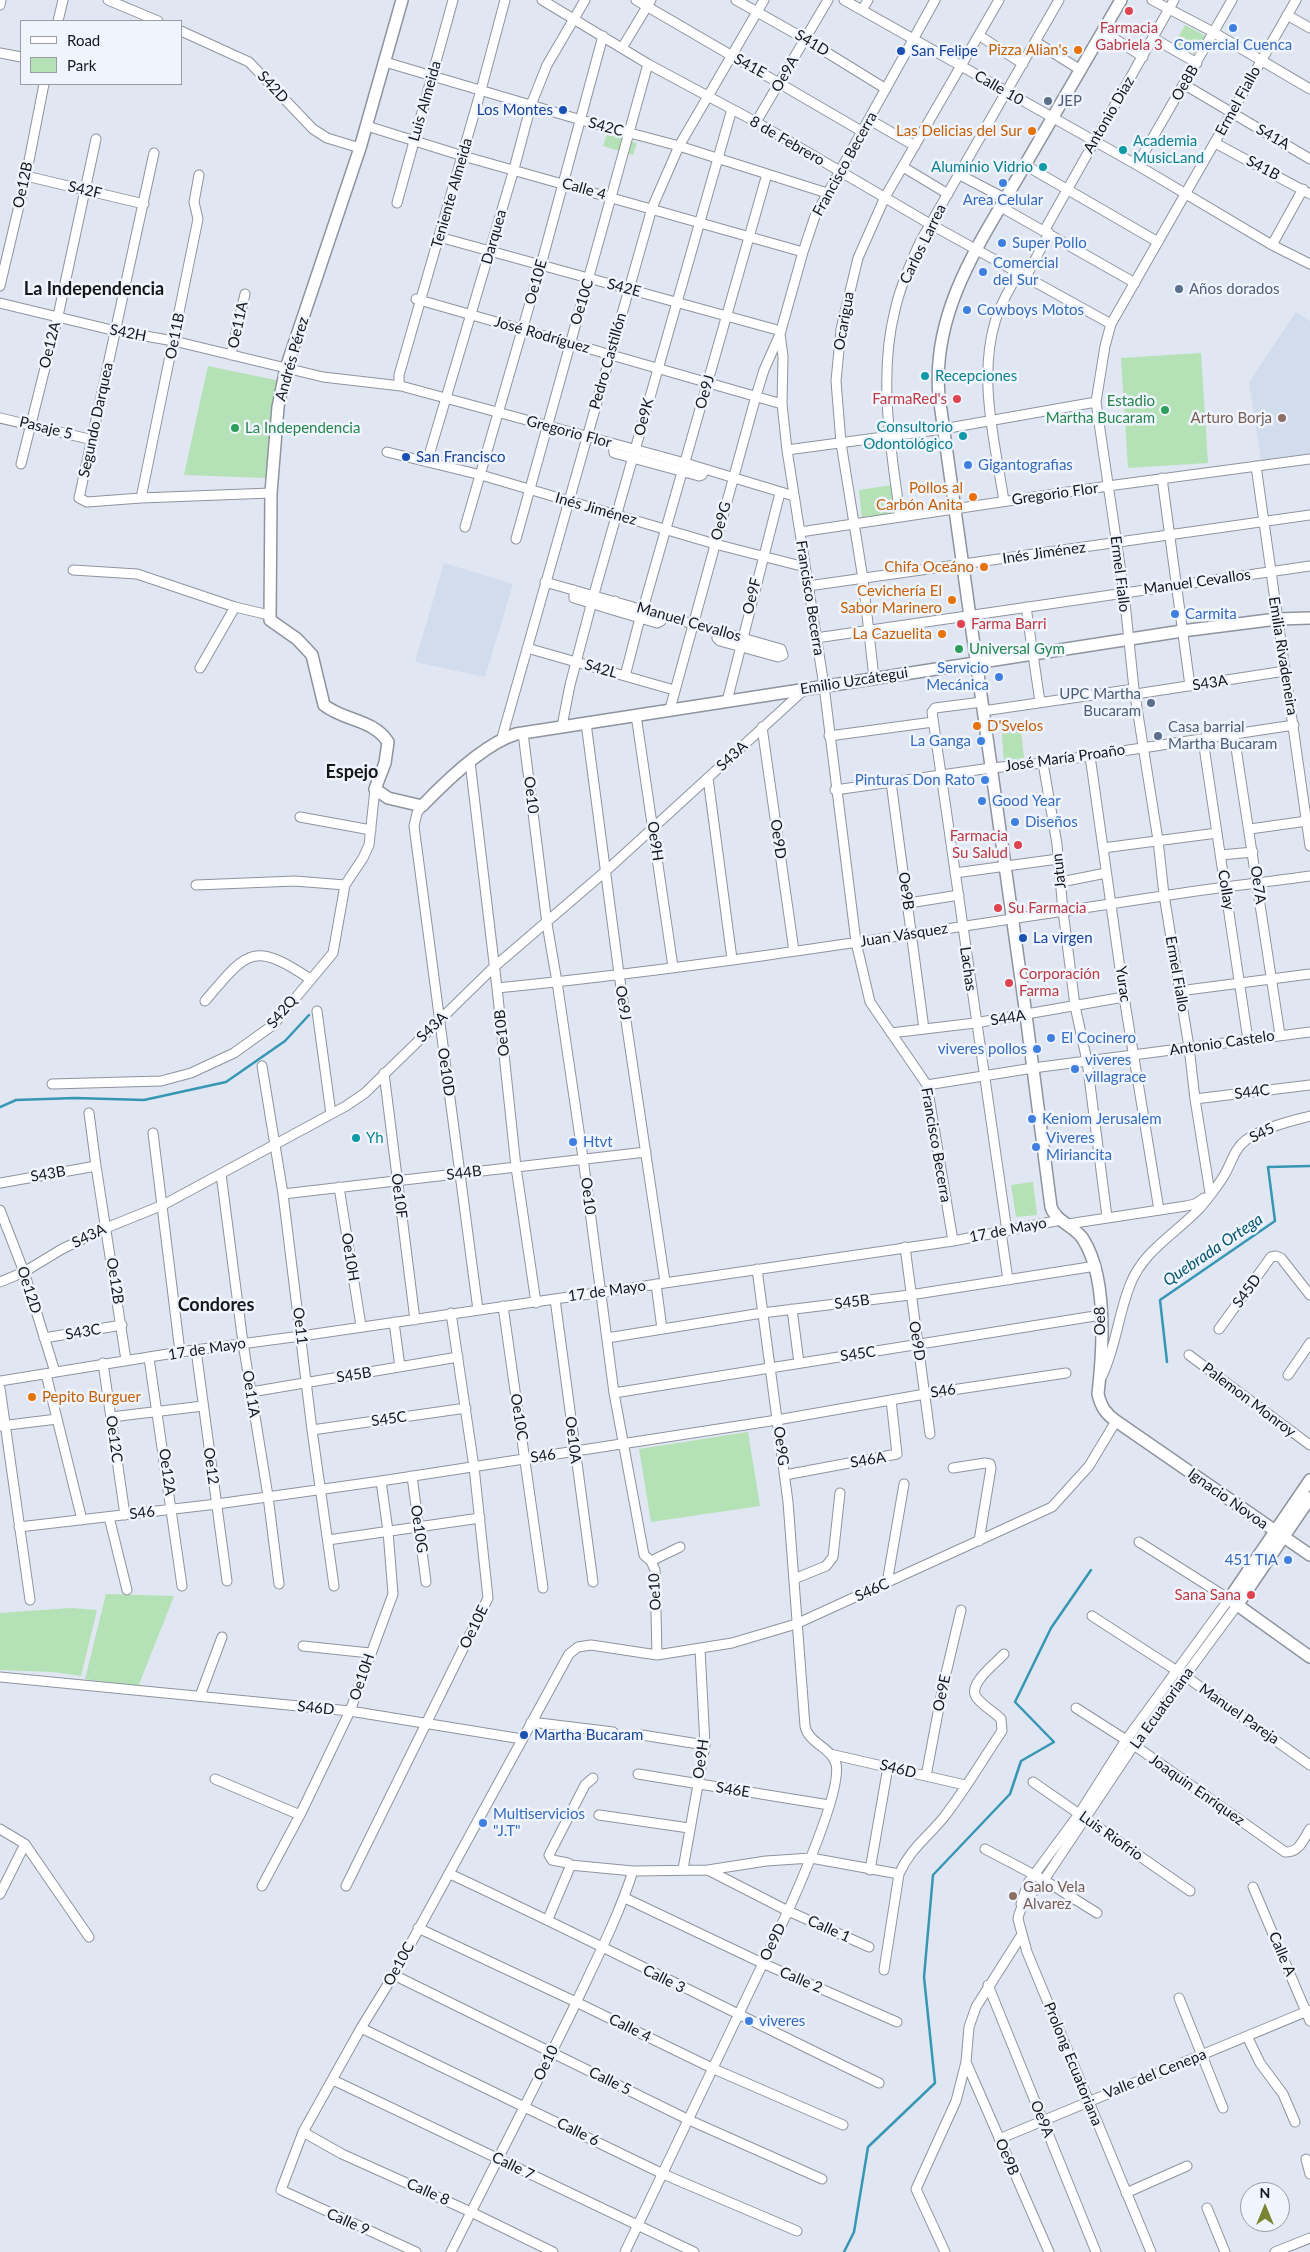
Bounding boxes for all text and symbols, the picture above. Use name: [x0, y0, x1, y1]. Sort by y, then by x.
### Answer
marker: Farmacia Gabriela 3: [1123, 5, 1135, 17]
place label: Farmacia Gabriela 3: [1095, 19, 1163, 54]
legend: [20, 20, 182, 85]
marker: Comercial Cuenca: [1227, 22, 1239, 34]
street label: S41D: [792, 26, 832, 60]
text: Road: [67, 31, 100, 49]
place label: Comercial Cuenca: [1174, 36, 1292, 54]
place label: Pizza Alian's: [988, 41, 1068, 59]
place label: San Felipe: [911, 42, 978, 60]
marker: Pizza Alian's: [1072, 44, 1084, 56]
marker: San Felipe: [895, 45, 907, 57]
street label: S41E: [731, 50, 769, 82]
street label: Oe9A: [768, 53, 802, 95]
text: Park: [67, 56, 96, 74]
street label: Luis Almeida: [405, 59, 445, 143]
street label: Oe8B: [1168, 62, 1202, 104]
street label: Ermel Fiallo: [1212, 63, 1264, 139]
street label: S42D: [254, 67, 292, 107]
street label: Calle 10: [971, 67, 1027, 109]
street label: Antonio Diaz: [1080, 73, 1138, 157]
place label: JEP: [1058, 92, 1082, 110]
marker: JEP: [1042, 95, 1054, 107]
place label: Los Montes: [477, 101, 553, 119]
marker: Los Montes: [557, 104, 569, 116]
street label: Francisco Becerra: [809, 109, 881, 219]
street label: 8 de Febrero: [746, 112, 828, 170]
street label: S42C: [586, 114, 626, 140]
street label: S41A: [1253, 120, 1293, 154]
place label: Las Delicias del Sur: [896, 122, 1022, 140]
marker: Las Delicias del Sur: [1026, 125, 1038, 137]
place label: Academia MusicLand: [1133, 132, 1204, 167]
street label: Teniente Almeida: [428, 136, 476, 250]
marker: Academia MusicLand: [1117, 144, 1129, 156]
street label: S41B: [1243, 152, 1283, 184]
place label: Aluminio Vidrio: [931, 158, 1033, 176]
street label: Oe12B: [9, 160, 37, 210]
marker: Aluminio Vidrio: [1037, 161, 1049, 173]
street label: Calle 4: [560, 174, 608, 204]
street label: S42F: [66, 177, 104, 203]
marker: Area Celular: [997, 177, 1009, 189]
place label: Area Celular: [963, 191, 1043, 209]
street label: Carlos Larrea: [896, 201, 950, 287]
street label: Darquea: [478, 208, 510, 266]
place label: Super Pollo: [1012, 234, 1087, 252]
marker: Super Pollo: [996, 237, 1008, 249]
place label: Comercial del Sur: [993, 254, 1059, 289]
street label: Oe10E: [521, 257, 551, 307]
marker: Comercial del Sur: [977, 266, 989, 278]
street label: S42E: [605, 275, 643, 301]
street label: Oe10C: [566, 277, 598, 327]
district label: La Independencia: [24, 278, 164, 300]
place label: Años dorados: [1189, 280, 1279, 298]
marker: Años dorados: [1173, 283, 1185, 295]
street label: Ocarigua: [830, 290, 858, 352]
street label: Oe11A: [224, 300, 252, 350]
place label: Cowboys Motos: [977, 301, 1084, 319]
marker: Cowboys Motos: [961, 304, 973, 316]
street label: Oe11B: [162, 311, 188, 361]
street label: Pedro Castillón: [586, 311, 630, 411]
street label: José Rodríguez: [492, 313, 592, 357]
street label: Andrés Pérez: [271, 315, 313, 403]
street label: Oe12A: [36, 320, 64, 370]
street label: S42H: [108, 321, 148, 345]
street label: Segundo Darquea: [75, 361, 117, 479]
place label: Recepciones: [935, 367, 1017, 385]
marker: Recepciones: [919, 370, 931, 382]
street label: Oe9J: [692, 373, 718, 411]
place label: FarmaRed's: [872, 390, 947, 408]
place label: Estadio Martha Bucaram: [1046, 392, 1155, 427]
marker: FarmaRed's: [951, 393, 963, 405]
street label: Oe9K: [630, 396, 658, 438]
marker: Estadio Martha Bucaram: [1159, 404, 1171, 416]
place label: Arturo Borja: [1191, 409, 1272, 427]
street label: Gregorio Flor: [524, 412, 614, 452]
marker: Arturo Borja: [1276, 412, 1288, 424]
street label: Pasaje 5: [18, 413, 74, 443]
place label: Consultorio Odontológico: [863, 418, 953, 453]
place label: La Independencia: [245, 419, 360, 437]
marker: La Independencia: [229, 422, 241, 434]
marker: Consultorio Odontológico: [957, 430, 969, 442]
place label: San Francisco: [416, 448, 505, 466]
marker: San Francisco: [400, 451, 412, 463]
place label: Gigantografias: [978, 456, 1073, 474]
marker: Gigantografias: [962, 459, 974, 471]
place label: Pollos al Carbón Anita: [876, 479, 963, 514]
street label: Gregorio Flor: [1010, 479, 1100, 509]
street label: Inés Jiménez: [553, 489, 639, 529]
marker: Pollos al Carbón Anita: [967, 491, 979, 503]
street label: Oe9G: [707, 500, 735, 542]
street label: Ermel Fiallo: [1106, 535, 1134, 613]
street label: Inés Jiménez: [1001, 538, 1087, 568]
street label: Francisco Becerra: [792, 539, 828, 657]
place label: Chifa Oceáno: [884, 558, 974, 576]
marker: Chifa Oceáno: [978, 561, 990, 573]
street label: Manuel Cevallos: [1142, 566, 1252, 598]
street label: Oe9F: [739, 576, 765, 616]
place label: Cevichería El Sabor Marinero: [840, 582, 942, 617]
marker: Cevichería El Sabor Marinero: [946, 594, 958, 606]
street label: Emilia Rivadeneira: [1265, 595, 1301, 717]
street label: Manuel Cevallos: [635, 598, 743, 646]
place label: Carmita: [1185, 605, 1237, 623]
marker: Carmita: [1169, 608, 1181, 620]
place label: Farma Barri: [971, 615, 1047, 633]
marker: Farma Barri: [955, 618, 967, 630]
place label: La Cazuelita: [852, 625, 932, 643]
marker: La Cazuelita: [936, 628, 948, 640]
place label: Universal Gym: [969, 640, 1065, 658]
marker: Universal Gym: [953, 643, 965, 655]
street label: S42L: [583, 656, 619, 682]
place label: Servicio Mecánica: [926, 659, 989, 694]
street label: Emilio Uzcátegui: [799, 664, 909, 698]
marker: Servicio Mecánica: [993, 671, 1005, 683]
street label: S43A: [1191, 671, 1229, 695]
place label: UPC Martha Bucaram: [1059, 685, 1141, 720]
marker: UPC Martha Bucaram: [1145, 697, 1157, 709]
place label: D'Svelos: [987, 717, 1043, 735]
place label: Casa barrial Martha Bucaram: [1168, 718, 1277, 753]
marker: D'Svelos: [971, 720, 983, 732]
marker: Casa barrial Martha Bucaram: [1152, 730, 1164, 742]
place label: La Ganga: [910, 732, 971, 750]
marker: La Ganga: [975, 735, 987, 747]
street label: S43A: [713, 737, 751, 775]
street label: José María Proaño: [1004, 741, 1126, 775]
district label: Espejo: [326, 761, 378, 783]
place label: Pinturas Don Rato: [855, 771, 975, 789]
marker: Pinturas Don Rato: [979, 774, 991, 786]
street label: Oe10: [520, 775, 542, 815]
place label: Good Year: [992, 792, 1061, 810]
marker: Good Year: [976, 795, 988, 807]
place label: Diseños: [1025, 813, 1078, 831]
marker: Diseños: [1009, 816, 1021, 828]
street label: Oe9D: [766, 818, 790, 860]
street label: Oe9H: [643, 820, 667, 862]
place label: Farmacia Su Salud: [950, 827, 1008, 862]
marker: Farmacia Su Salud: [1012, 839, 1024, 851]
street label: Jatun: [1048, 852, 1070, 890]
street label: Oe7A: [1246, 865, 1270, 905]
street label: Collay: [1214, 869, 1238, 911]
street label: Oe9B: [894, 871, 918, 911]
place label: Su Farmacia: [1008, 899, 1087, 917]
marker: Su Farmacia: [992, 902, 1004, 914]
street label: Juan Vásquez: [859, 919, 949, 951]
place label: La virgen: [1033, 929, 1093, 947]
marker: La virgen: [1017, 932, 1029, 944]
street label: Ermel Fiallo: [1161, 935, 1193, 1013]
street label: Lachas: [956, 946, 980, 992]
place label: Corporación Farma: [1019, 965, 1100, 1000]
street label: Yurac: [1112, 965, 1134, 1003]
marker: Corporación Farma: [1003, 977, 1015, 989]
street label: Oe9J: [611, 984, 635, 1022]
street label: S42Q: [263, 992, 301, 1032]
street label: S44A: [989, 1006, 1027, 1030]
street label: S43A: [413, 1008, 451, 1046]
street label: Oe10B: [491, 1009, 513, 1057]
street label: Antonio Castelo: [1168, 1027, 1276, 1059]
place label: El Cocinero: [1061, 1029, 1136, 1047]
marker: El Cocinero: [1045, 1032, 1057, 1044]
place label: viveres pollos: [938, 1040, 1027, 1058]
marker: viveres pollos: [1031, 1043, 1043, 1055]
street label: Oe10D: [434, 1047, 458, 1097]
place label: viveres villagrace: [1085, 1051, 1146, 1086]
marker: viveres villagrace: [1069, 1063, 1081, 1075]
street label: S44C: [1233, 1081, 1271, 1103]
street label: Francisco Becerra: [917, 1086, 955, 1204]
place label: Keniom Jerusalem: [1042, 1110, 1161, 1128]
marker: Keniom Jerusalem: [1026, 1113, 1038, 1125]
street label: S45: [1247, 1119, 1277, 1147]
place label: Yh: [366, 1129, 384, 1147]
place label: Viveres Miriancita: [1046, 1129, 1112, 1164]
marker: Yh: [350, 1132, 362, 1144]
place label: Htvt: [583, 1133, 613, 1151]
marker: Htvt: [567, 1136, 579, 1148]
marker: Viveres Miriancita: [1030, 1141, 1042, 1153]
street label: S43B: [29, 1162, 67, 1186]
street label: S44B: [445, 1162, 483, 1184]
street label: Oe10F: [387, 1172, 411, 1220]
street label: Oe10: [577, 1176, 599, 1216]
water label: Quebrada Ortega: [1159, 1210, 1267, 1290]
street label: 17 de Mayo: [968, 1214, 1048, 1246]
street label: S43A: [69, 1220, 109, 1252]
street label: Oe10H: [337, 1232, 363, 1282]
street label: Oe12B: [102, 1256, 128, 1306]
street label: Oe12D: [13, 1264, 45, 1316]
street label: S45D: [1229, 1271, 1265, 1311]
street label: 17 de Mayo: [567, 1277, 647, 1305]
street label: S45B: [833, 1291, 871, 1313]
district label: Condores: [178, 1294, 254, 1316]
street label: Oe11: [289, 1306, 311, 1346]
street label: Oe8: [1091, 1307, 1109, 1335]
street label: S43C: [64, 1320, 102, 1344]
street label: Oe9D: [905, 1320, 929, 1362]
street label: 17 de Mayo: [167, 1334, 247, 1364]
street label: S45C: [839, 1343, 877, 1365]
street label: Palemon Monroy: [1199, 1359, 1299, 1441]
street label: S45B: [335, 1363, 373, 1387]
street label: Oe11A: [238, 1369, 264, 1419]
street label: S46: [929, 1380, 957, 1402]
place label: Pepito Burguer: [42, 1388, 141, 1406]
marker: Pepito Burguer: [26, 1391, 38, 1403]
street label: Oe10C: [506, 1392, 532, 1442]
street label: S45C: [370, 1408, 408, 1430]
street label: Oe12C: [102, 1414, 126, 1464]
street label: Oe10A: [561, 1415, 585, 1465]
street label: Oe9G: [770, 1425, 792, 1467]
street label: S46: [529, 1445, 557, 1467]
street label: Oe12: [199, 1446, 223, 1486]
street label: Oe12A: [155, 1447, 179, 1497]
street label: S46A: [849, 1448, 887, 1472]
street label: Ignacio Novoa: [1184, 1465, 1272, 1533]
street label: S46: [128, 1503, 156, 1523]
street label: Oe10G: [407, 1504, 431, 1554]
place label: 451 TIA: [1225, 1551, 1278, 1569]
marker: 451 TIA: [1282, 1554, 1294, 1566]
street label: Oe10: [645, 1573, 665, 1611]
street label: S46C: [852, 1575, 892, 1605]
place label: Sana Sana: [1175, 1586, 1241, 1604]
marker: Sana Sana: [1245, 1589, 1257, 1601]
street label: Oe10E: [456, 1602, 492, 1652]
street label: Oe10H: [346, 1651, 378, 1703]
street label: La Ecuatoriana: [1126, 1664, 1198, 1752]
street label: Oe9E: [929, 1673, 955, 1713]
street label: Manuel Pareja: [1196, 1680, 1282, 1748]
street label: S46D: [297, 1697, 335, 1719]
place label: Martha Bucaram: [534, 1726, 643, 1744]
marker: Martha Bucaram: [518, 1729, 530, 1741]
street label: Oe9H: [689, 1738, 713, 1780]
street label: Joaquin Enriquez: [1146, 1751, 1248, 1829]
street label: S46D: [878, 1756, 918, 1782]
street label: S46E: [715, 1778, 751, 1802]
place label: Multiservicios "J.T": [493, 1805, 585, 1840]
street label: Luis Riofrio: [1076, 1808, 1146, 1864]
marker: Multiservicios "J.T": [477, 1817, 489, 1829]
place label: Galo Vela Alvarez: [1023, 1878, 1085, 1913]
marker: Galo Vela Alvarez: [1007, 1890, 1019, 1902]
street label: Calle 1: [805, 1912, 853, 1946]
street label: Oe9D: [756, 1920, 790, 1964]
street label: Calle A: [1265, 1929, 1299, 1979]
street label: Oe10C: [380, 1939, 418, 1989]
street label: Calle 3: [640, 1961, 688, 1997]
street label: Calle 2: [777, 1963, 825, 1997]
street label: Prolong Ecuatoriana: [1040, 1999, 1106, 2129]
street label: Calle 4: [606, 2010, 654, 2046]
place label: viveres: [759, 2012, 805, 2030]
marker: viveres: [743, 2015, 755, 2027]
street label: Oe10: [530, 2042, 562, 2084]
street label: Valle del Cenepa: [1101, 2045, 1209, 2103]
street label: Calle 5: [586, 2063, 634, 2099]
street label: Oe9A: [1026, 2098, 1058, 2140]
street label: Calle 6: [554, 2114, 602, 2150]
street label: Oe9B: [991, 2136, 1023, 2178]
street label: Calle 7: [489, 2148, 537, 2184]
street label: Calle 8: [404, 2175, 452, 2209]
north arrow: [1240, 2182, 1290, 2232]
text: N: [1260, 2184, 1270, 2201]
street label: Calle 9: [324, 2205, 372, 2239]

